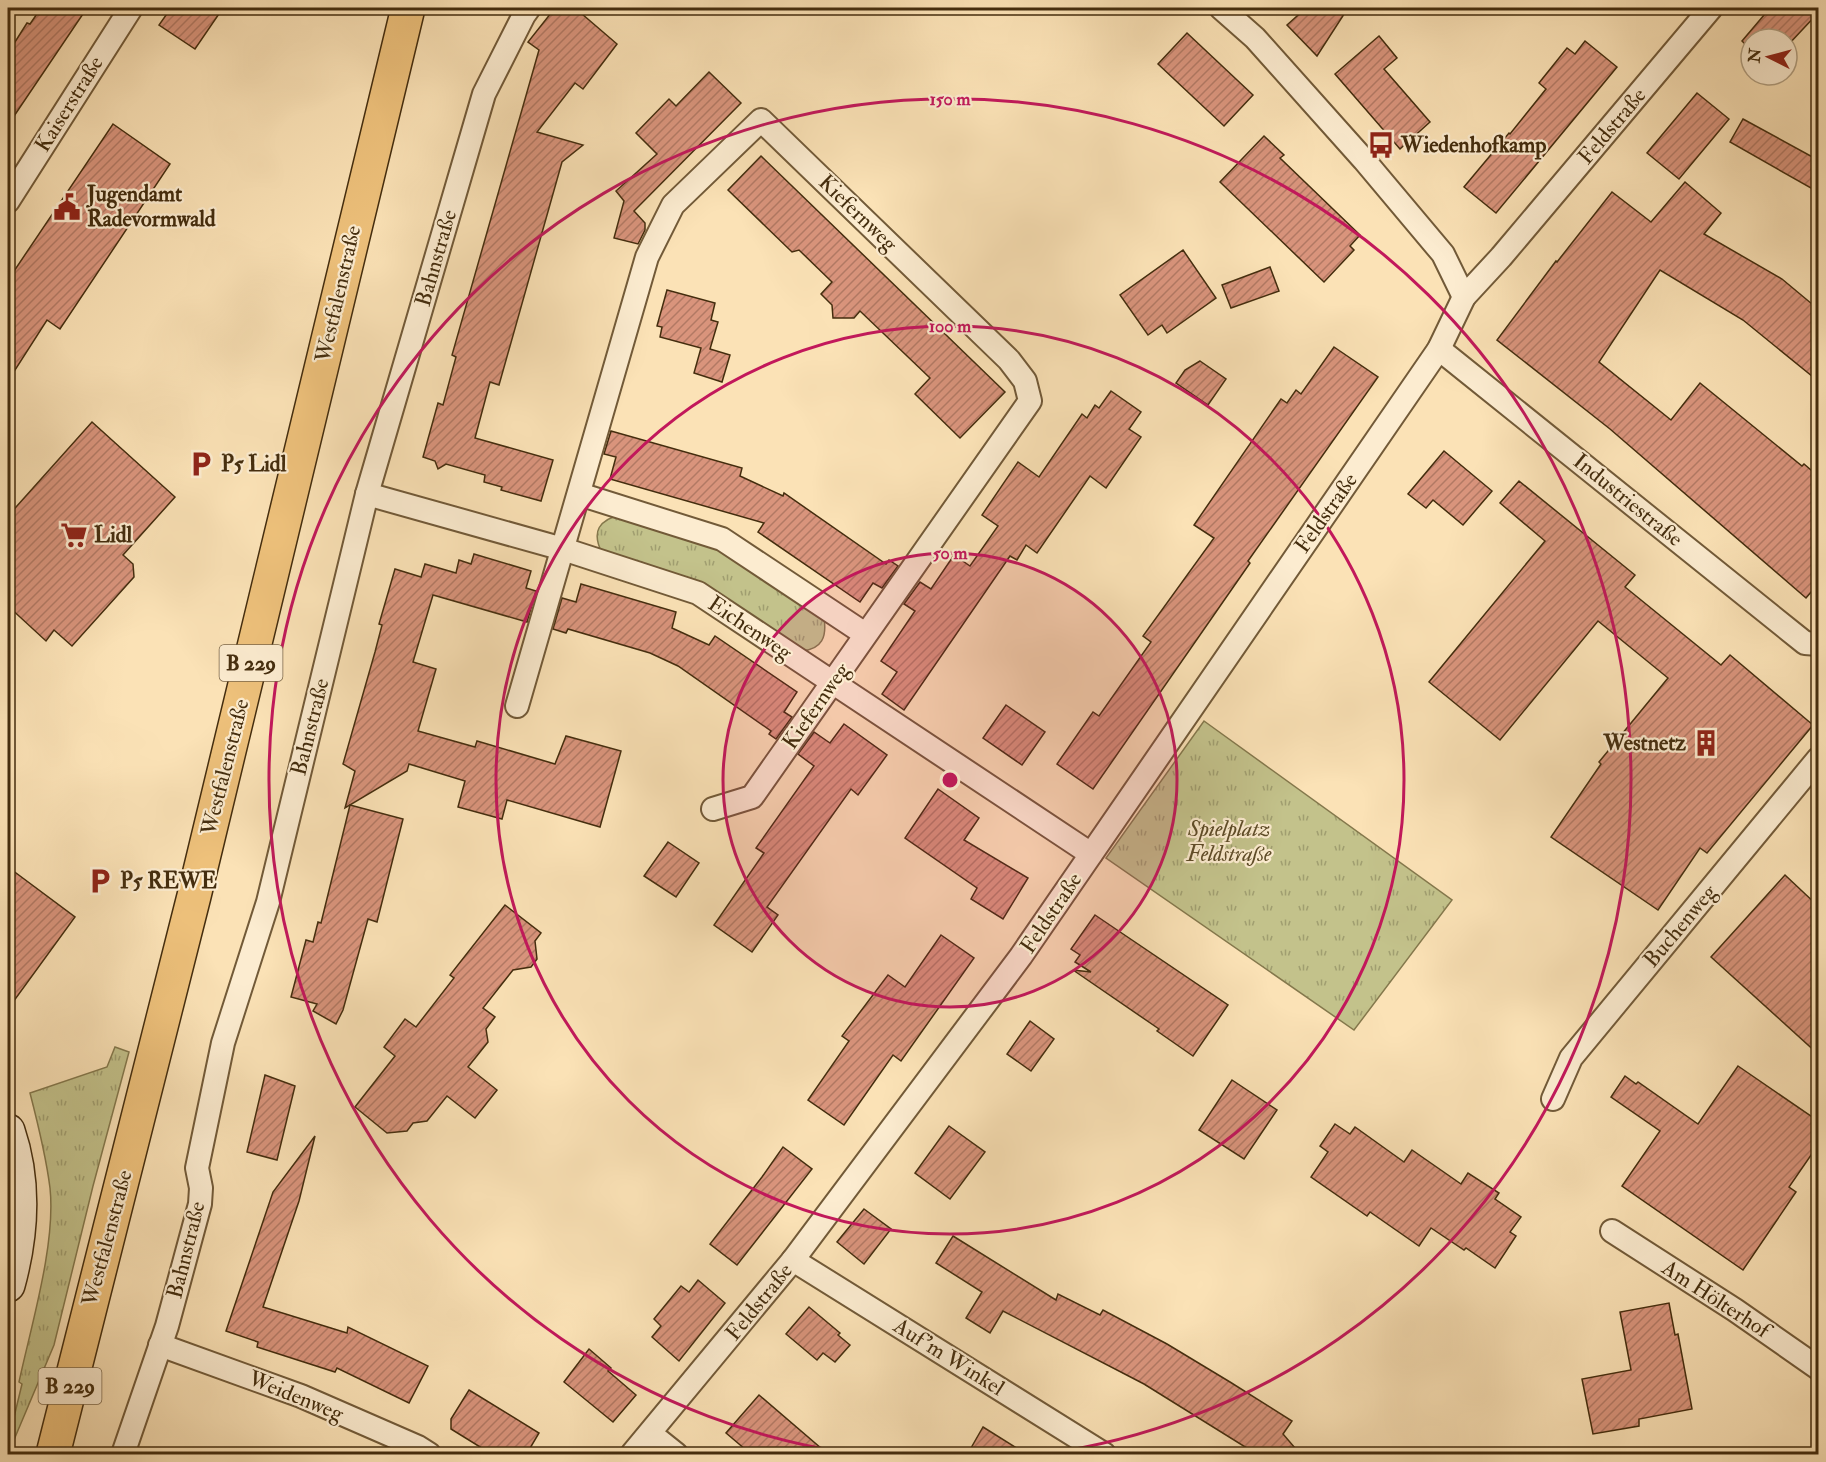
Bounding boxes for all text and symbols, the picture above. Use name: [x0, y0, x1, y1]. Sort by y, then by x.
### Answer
north arrow: [1739, 27, 1799, 87]
text: N: [1744, 47, 1766, 65]
street label: Kaiserstraße: [28, 51, 110, 157]
street label: Feldstraße: [1572, 82, 1652, 170]
text: 150 m: [929, 88, 972, 111]
bus stop icon: Wiedenhofkamp: [1366, 130, 1396, 160]
place label: Wiedenhofkamp: [1400, 131, 1546, 160]
street label: Kiefernweg: [813, 168, 904, 258]
place label: Jugendamt Radevormwald: [86, 180, 216, 233]
public building icon: Jugendamt Radevormwald: [52, 192, 82, 222]
street label: Bahnstraße: [409, 206, 463, 310]
street label: Westfalenstraße: [308, 223, 367, 366]
text: 100 m: [929, 315, 972, 338]
street label: Industriestraße: [1567, 447, 1689, 553]
parking icon: P5 Lidl: [186, 449, 216, 479]
place label: P5 Lidl: [221, 450, 287, 478]
street label: Feldstraße: [1288, 467, 1364, 559]
supermarket icon: Lidl: [59, 520, 89, 550]
place label: Lidl: [94, 521, 133, 549]
text: 50 m: [933, 542, 968, 565]
street label: Eichenweg: [702, 590, 798, 667]
road number: B 229: [220, 645, 282, 681]
street label: Kiefernweg: [776, 656, 857, 755]
street label: Bahnstraße: [284, 675, 336, 779]
street label: Westfalenstraße: [194, 696, 255, 839]
building icon: Westnetz: [1691, 728, 1721, 758]
place label: Westnetz: [1602, 729, 1686, 757]
centre of rings: [940, 770, 960, 790]
park label: Spielplatz Feldstraße: [1186, 815, 1272, 868]
parking icon: P5 REWE: [85, 866, 115, 896]
place label: P5 REWE: [120, 867, 217, 895]
street label: Feldstraße: [1014, 867, 1088, 959]
street label: Buchenweg: [1637, 878, 1724, 973]
street label: Westfalenstraße: [75, 1167, 139, 1310]
street label: Bahnstraße: [160, 1198, 212, 1302]
street label: Am Hölterhof: [1656, 1253, 1778, 1346]
street label: Feldstraße: [719, 1258, 799, 1346]
street label: Auf'm Winkel: [887, 1311, 1010, 1402]
street label: Weidenweg: [244, 1364, 349, 1428]
road number: B 229: [38, 1368, 101, 1404]

